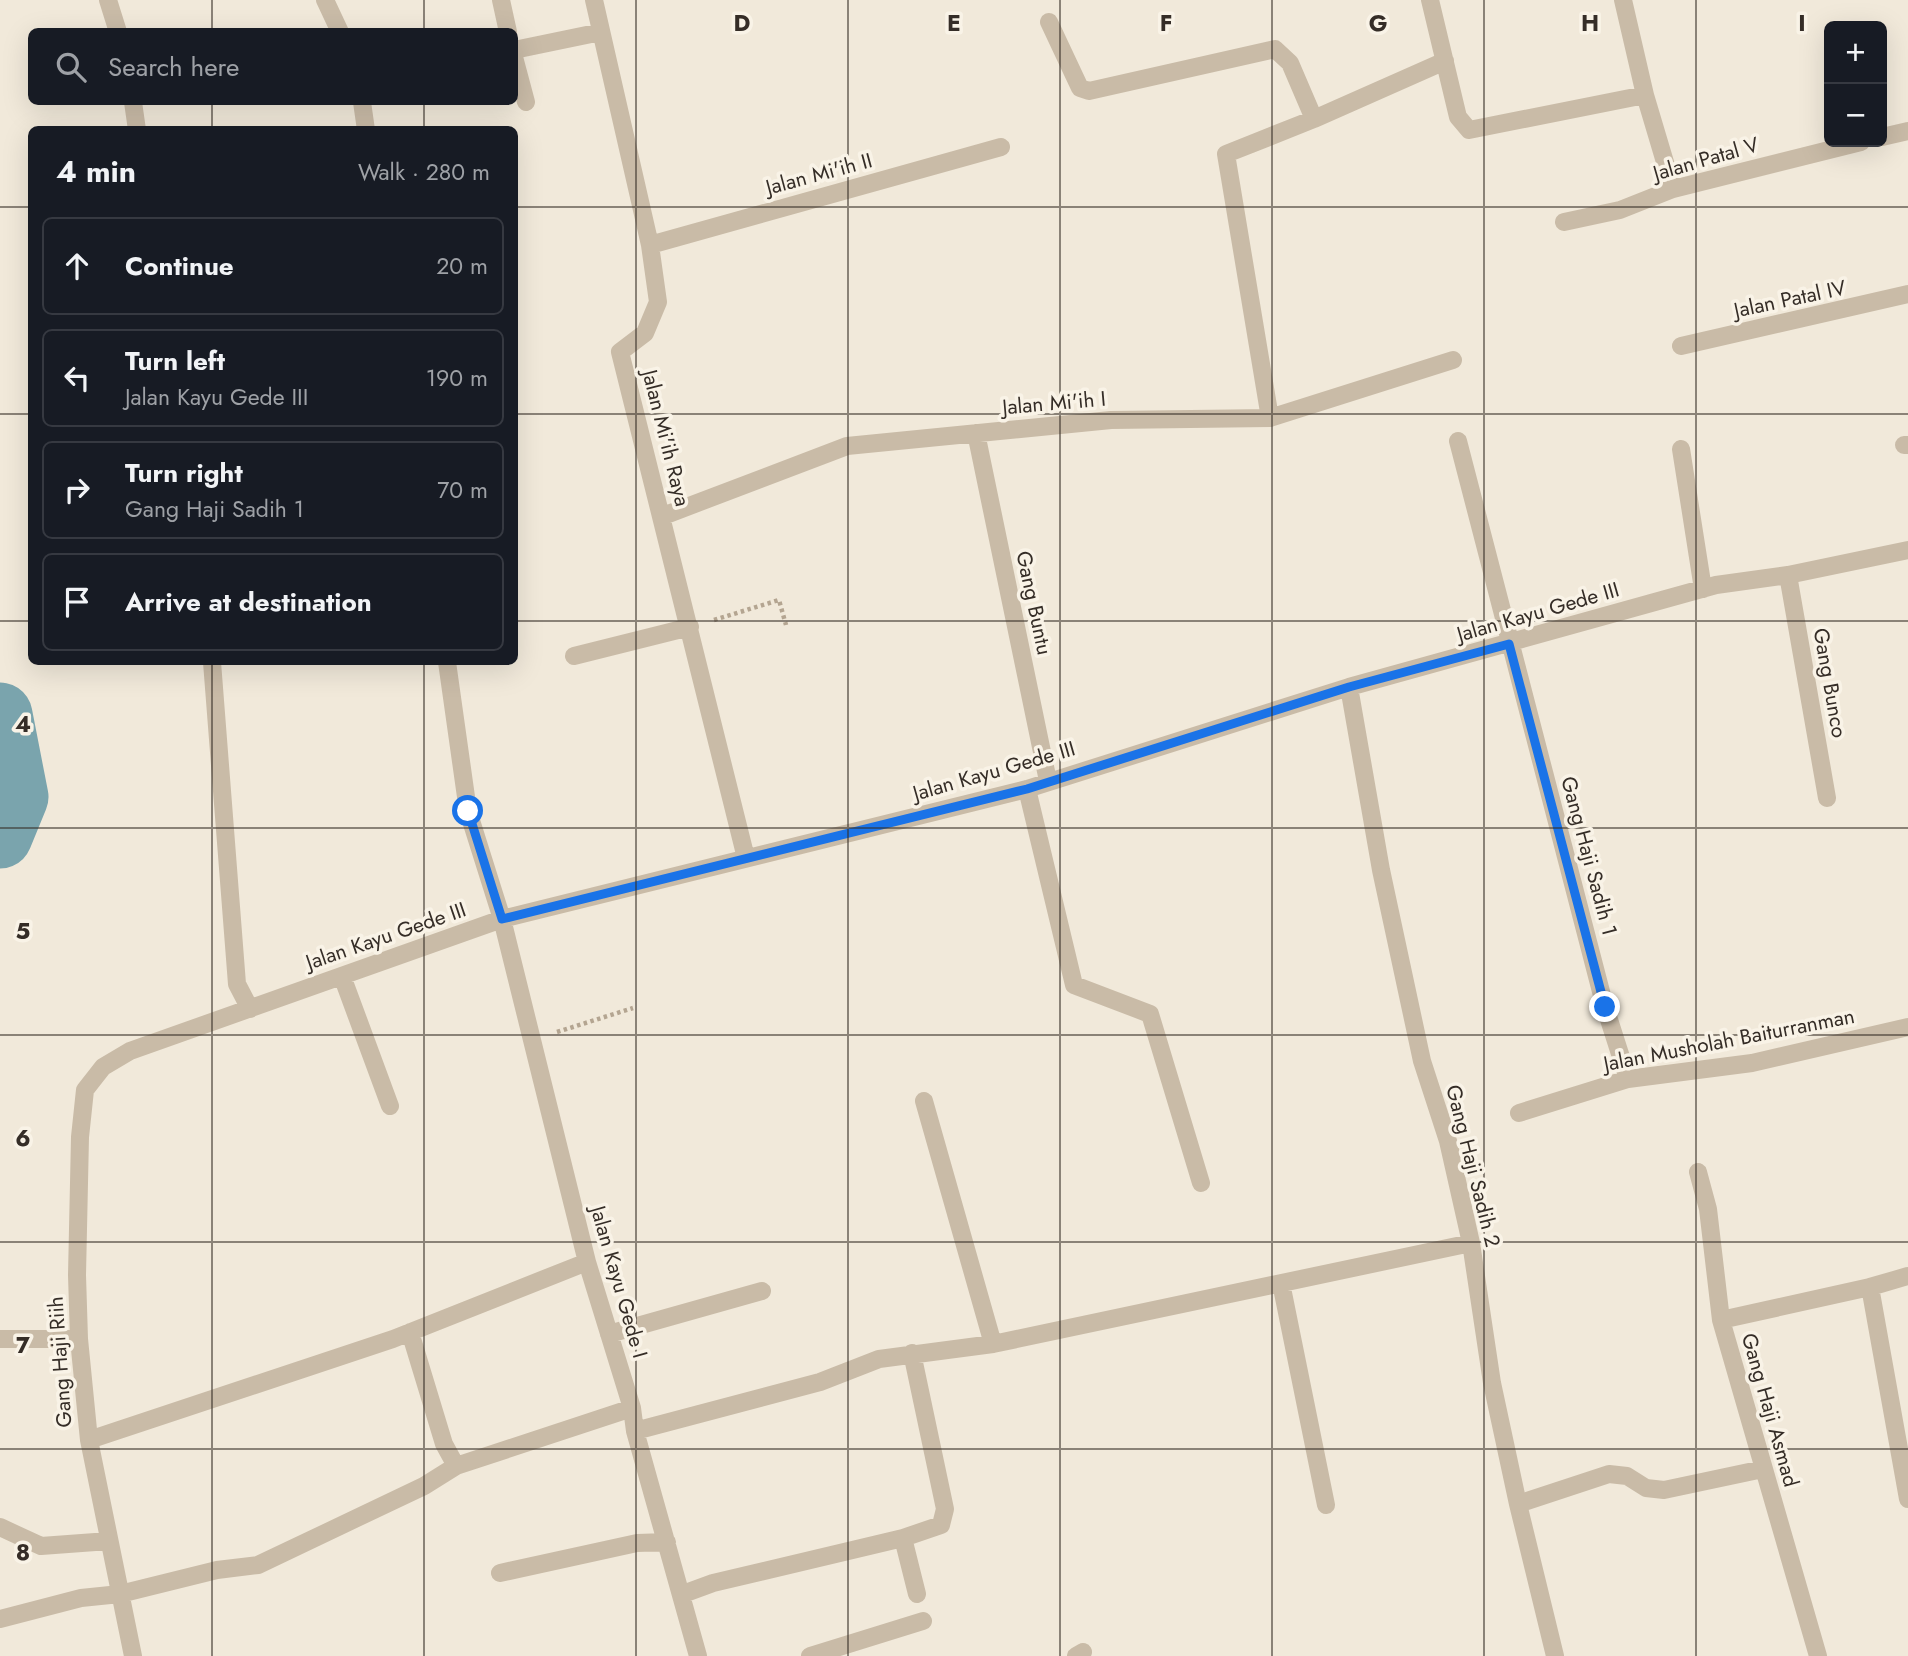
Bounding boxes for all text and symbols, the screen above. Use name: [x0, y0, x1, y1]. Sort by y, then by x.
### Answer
text: D: [734, 6, 751, 40]
text: E: [947, 6, 961, 40]
text: F: [1160, 6, 1172, 40]
text: G: [1369, 6, 1387, 40]
text: H: [1581, 6, 1599, 40]
text: I: [1798, 6, 1806, 40]
map controls: [1824, 21, 1887, 147]
button: +: [1824, 21, 1887, 84]
search box: [28, 28, 518, 105]
icon: search: [52, 48, 90, 86]
text: Search here: [108, 48, 240, 86]
button: −: [1824, 84, 1887, 147]
street label: Jalan Patal V: [1647, 130, 1762, 189]
street label: Jalan Mi'ih II: [760, 145, 875, 203]
text: 4 min: [56, 150, 136, 193]
text: Walk · 280 m: [358, 155, 490, 189]
icon: ahead: [58, 247, 96, 285]
text: Continue: [125, 247, 234, 285]
text: 20 m: [436, 249, 488, 283]
street label: Jalan Patal IV: [1728, 272, 1849, 326]
text: Turn left: [125, 342, 225, 380]
icon: left: [58, 359, 96, 397]
text: 190 m: [426, 361, 488, 395]
street label: Jalan Mi'ih Raya: [634, 364, 697, 509]
text: Jalan Kayu Gede III: [125, 380, 308, 414]
street label: Jalan Mi'ih I: [998, 384, 1107, 423]
text: Turn right: [125, 454, 243, 492]
icon: right: [58, 471, 96, 509]
text: 70 m: [437, 473, 488, 507]
text: Gang Haji Sadih 1: [125, 492, 304, 526]
street label: Gang Buntu: [1008, 548, 1060, 658]
street label: Jalan Kayu Gede III: [1451, 575, 1623, 650]
icon: arrive: [58, 583, 96, 621]
text: Arrive at destination: [125, 583, 372, 621]
street label: Gang Bunco: [1806, 626, 1854, 740]
text: 4: [15, 707, 31, 741]
street label: Jalan Kayu Gede III: [907, 734, 1079, 809]
street label: Gang Haji Sadih 1: [1553, 773, 1625, 939]
route start: [452, 795, 483, 826]
street label: Jalan Kayu Gede III: [299, 895, 470, 978]
text: 5: [16, 914, 30, 948]
route end: [1589, 991, 1620, 1022]
street label: Jalan Musholah Baiturranman: [1598, 1001, 1857, 1080]
street label: Gang Haji Sadih 2: [1438, 1082, 1508, 1250]
text: 6: [15, 1121, 31, 1155]
street label: Jalan Kayu Gede I: [582, 1199, 655, 1362]
street label: Gang Haji Riih: [40, 1295, 80, 1429]
text: 7: [16, 1328, 30, 1362]
street label: Gang Haji Asmad: [1734, 1330, 1806, 1490]
text: 8: [16, 1535, 30, 1569]

